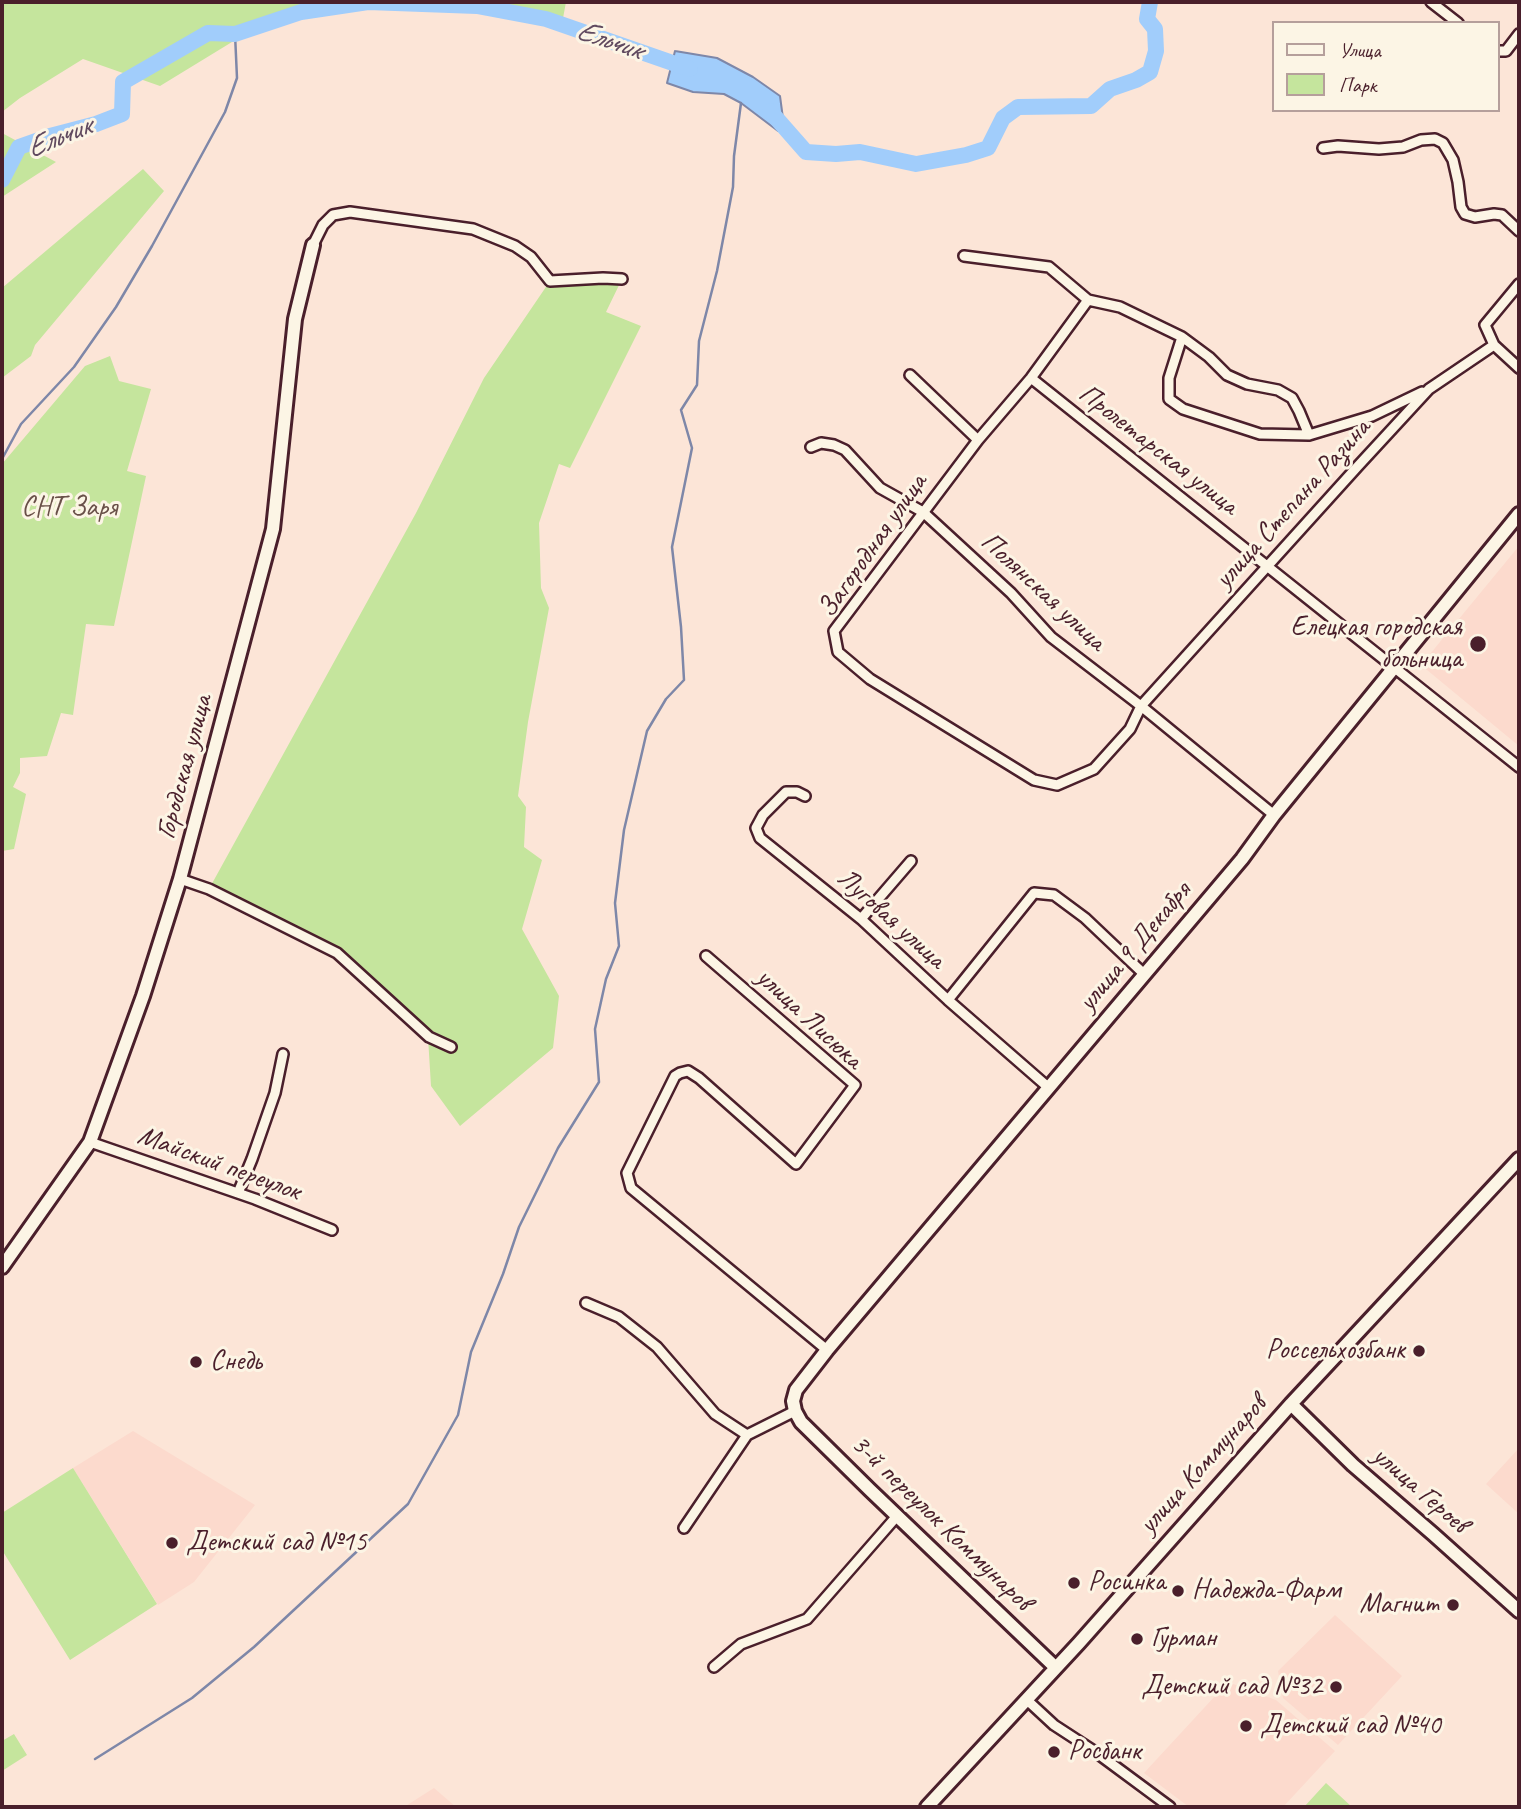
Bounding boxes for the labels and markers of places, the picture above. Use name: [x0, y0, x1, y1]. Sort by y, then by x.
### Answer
place label: Елецкая городская больница: [1291, 611, 1462, 677]
marker: Елецкая городская больница: [1468, 634, 1488, 654]
place label: Россельхозбанк: [1266, 1334, 1405, 1368]
marker: Россельхозбанк: [1411, 1343, 1427, 1359]
place label: Снедь: [210, 1345, 262, 1379]
marker: Снедь: [188, 1354, 204, 1370]
place label: Детский сад №15: [186, 1526, 367, 1560]
marker: Детский сад №15: [164, 1535, 180, 1551]
place label: Росинка: [1088, 1566, 1165, 1600]
place label: Надежда-Фарм: [1192, 1574, 1340, 1608]
marker: Росинка: [1066, 1575, 1082, 1591]
marker: Надежда-Фарм: [1170, 1583, 1186, 1599]
place label: Магнит: [1359, 1588, 1439, 1622]
marker: Магнит: [1445, 1597, 1461, 1613]
place label: Гурман: [1151, 1622, 1216, 1656]
marker: Гурман: [1129, 1631, 1145, 1647]
place label: Детский сад №32: [1141, 1670, 1322, 1704]
marker: Детский сад №32: [1328, 1679, 1344, 1695]
place label: Детский сад №40: [1260, 1709, 1441, 1743]
marker: Детский сад №40: [1238, 1718, 1254, 1734]
place label: Росбанк: [1068, 1735, 1141, 1769]
marker: Росбанк: [1046, 1744, 1062, 1760]

